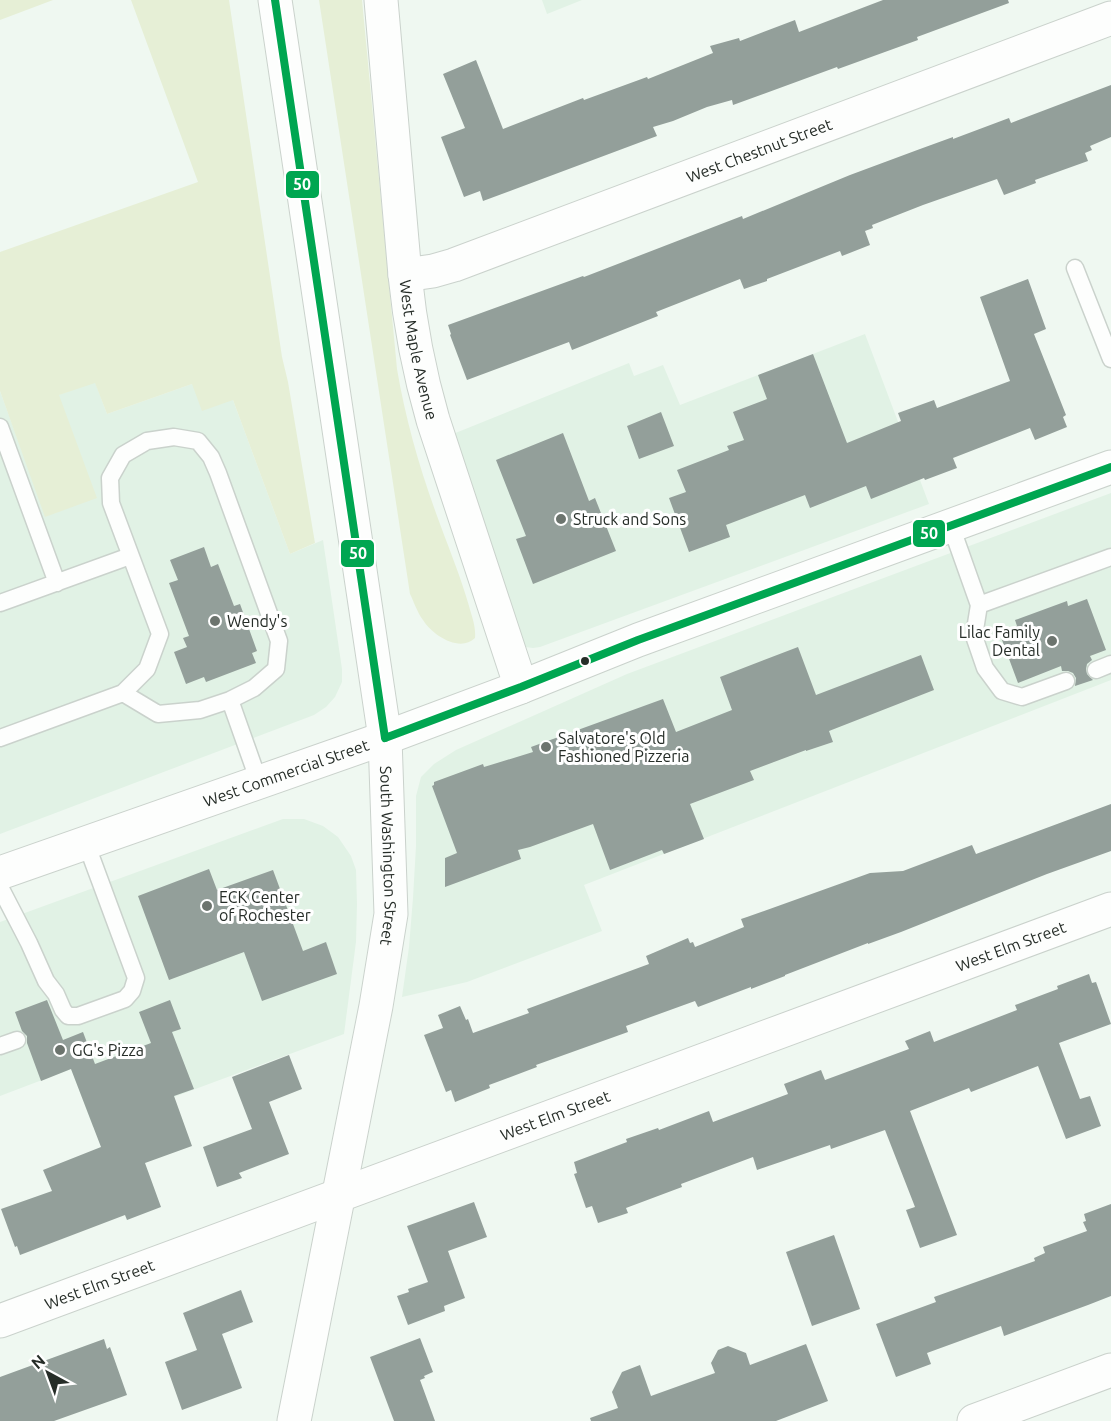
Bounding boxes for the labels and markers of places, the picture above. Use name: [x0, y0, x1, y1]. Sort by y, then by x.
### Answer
place label: Struck and Sons: [573, 510, 686, 528]
marker: Struck and Sons: [554, 512, 568, 526]
place label: Wendy's: [227, 612, 287, 630]
marker: Wendy's: [208, 614, 222, 628]
place label: Lilac Family Dental: [959, 623, 1040, 659]
marker: Lilac Family Dental: [1045, 634, 1059, 648]
unlabelled marker: [579, 655, 591, 667]
place label: Salvatore's Old Fashioned Pizzeria: [558, 729, 689, 765]
marker: Salvatore's Old Fashioned Pizzeria: [539, 740, 553, 754]
place label: ECK Center of Rochester: [219, 888, 311, 924]
marker: ECK Center of Rochester: [200, 899, 214, 913]
place label: GG's Pizza: [72, 1041, 144, 1059]
marker: GG's Pizza: [53, 1043, 67, 1057]

